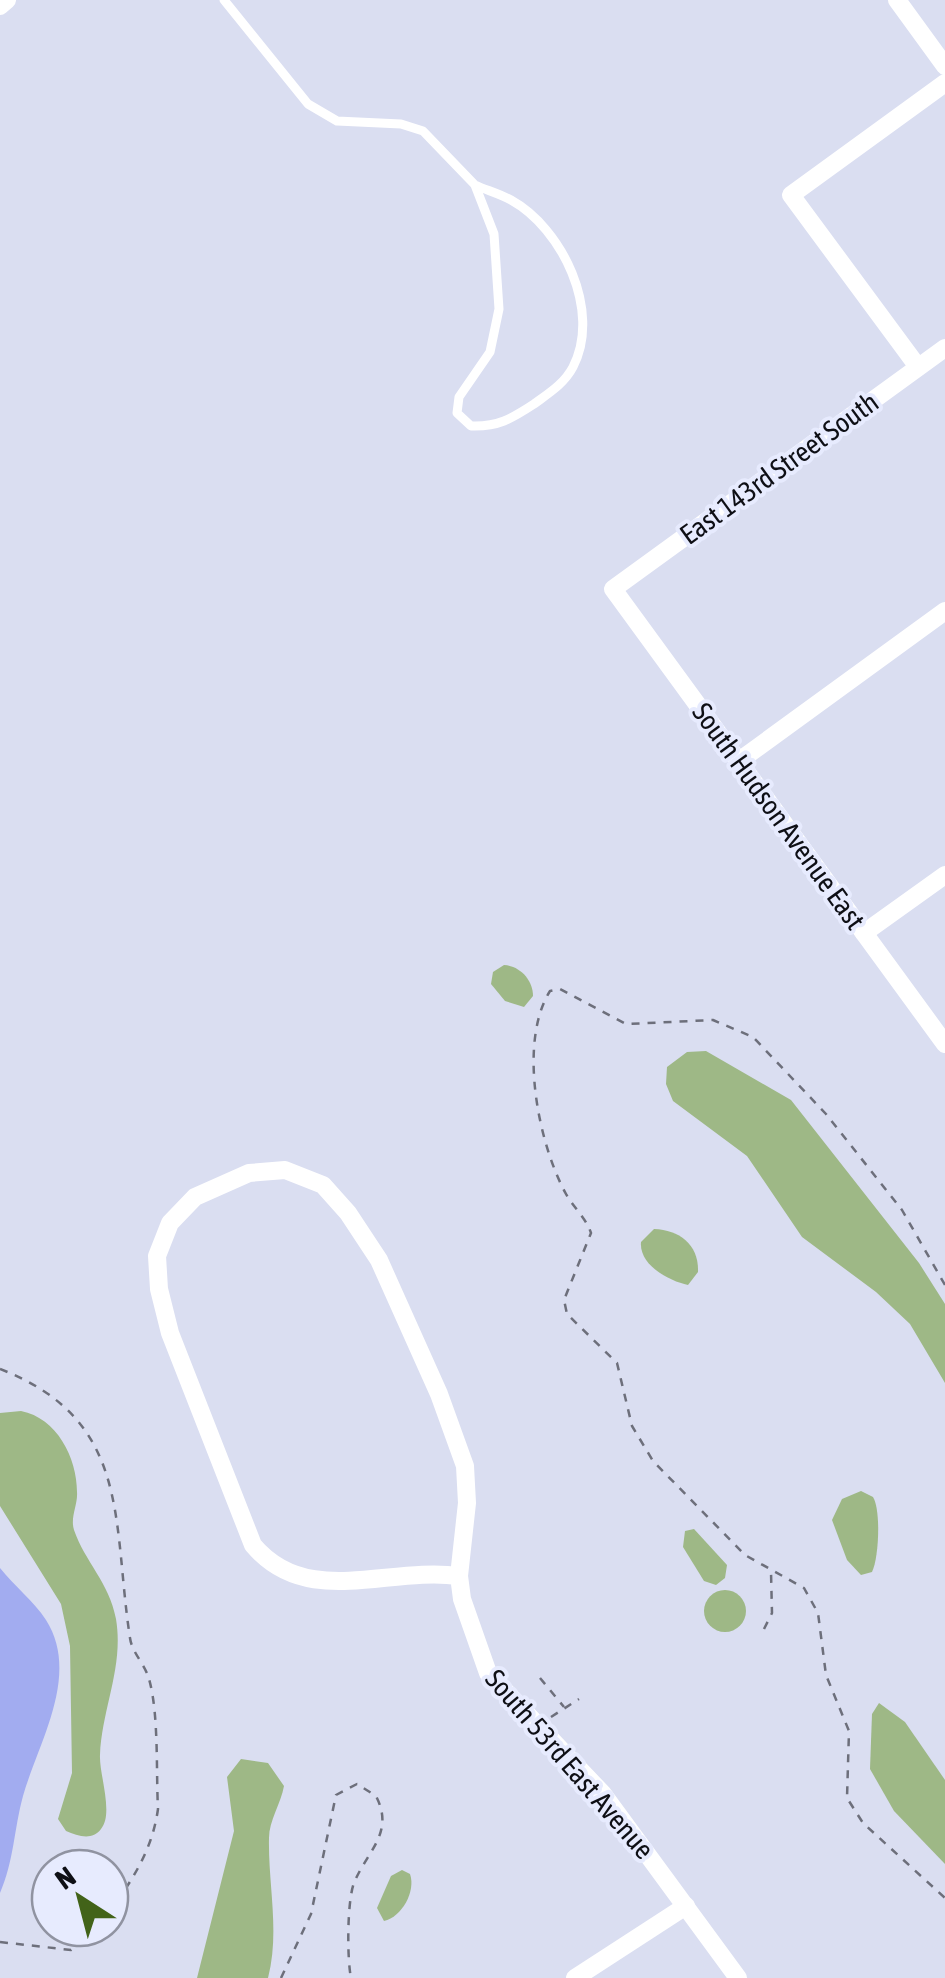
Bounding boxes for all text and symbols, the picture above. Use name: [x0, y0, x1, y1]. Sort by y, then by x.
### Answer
street label: East 143rd Street South: [674, 385, 884, 551]
street label: South Hudson Avenue East: [686, 697, 872, 935]
street label: South 53rd East Avenue: [479, 1663, 661, 1865]
north arrow: [30, 1848, 130, 1948]
text: N: [49, 1860, 81, 1896]

